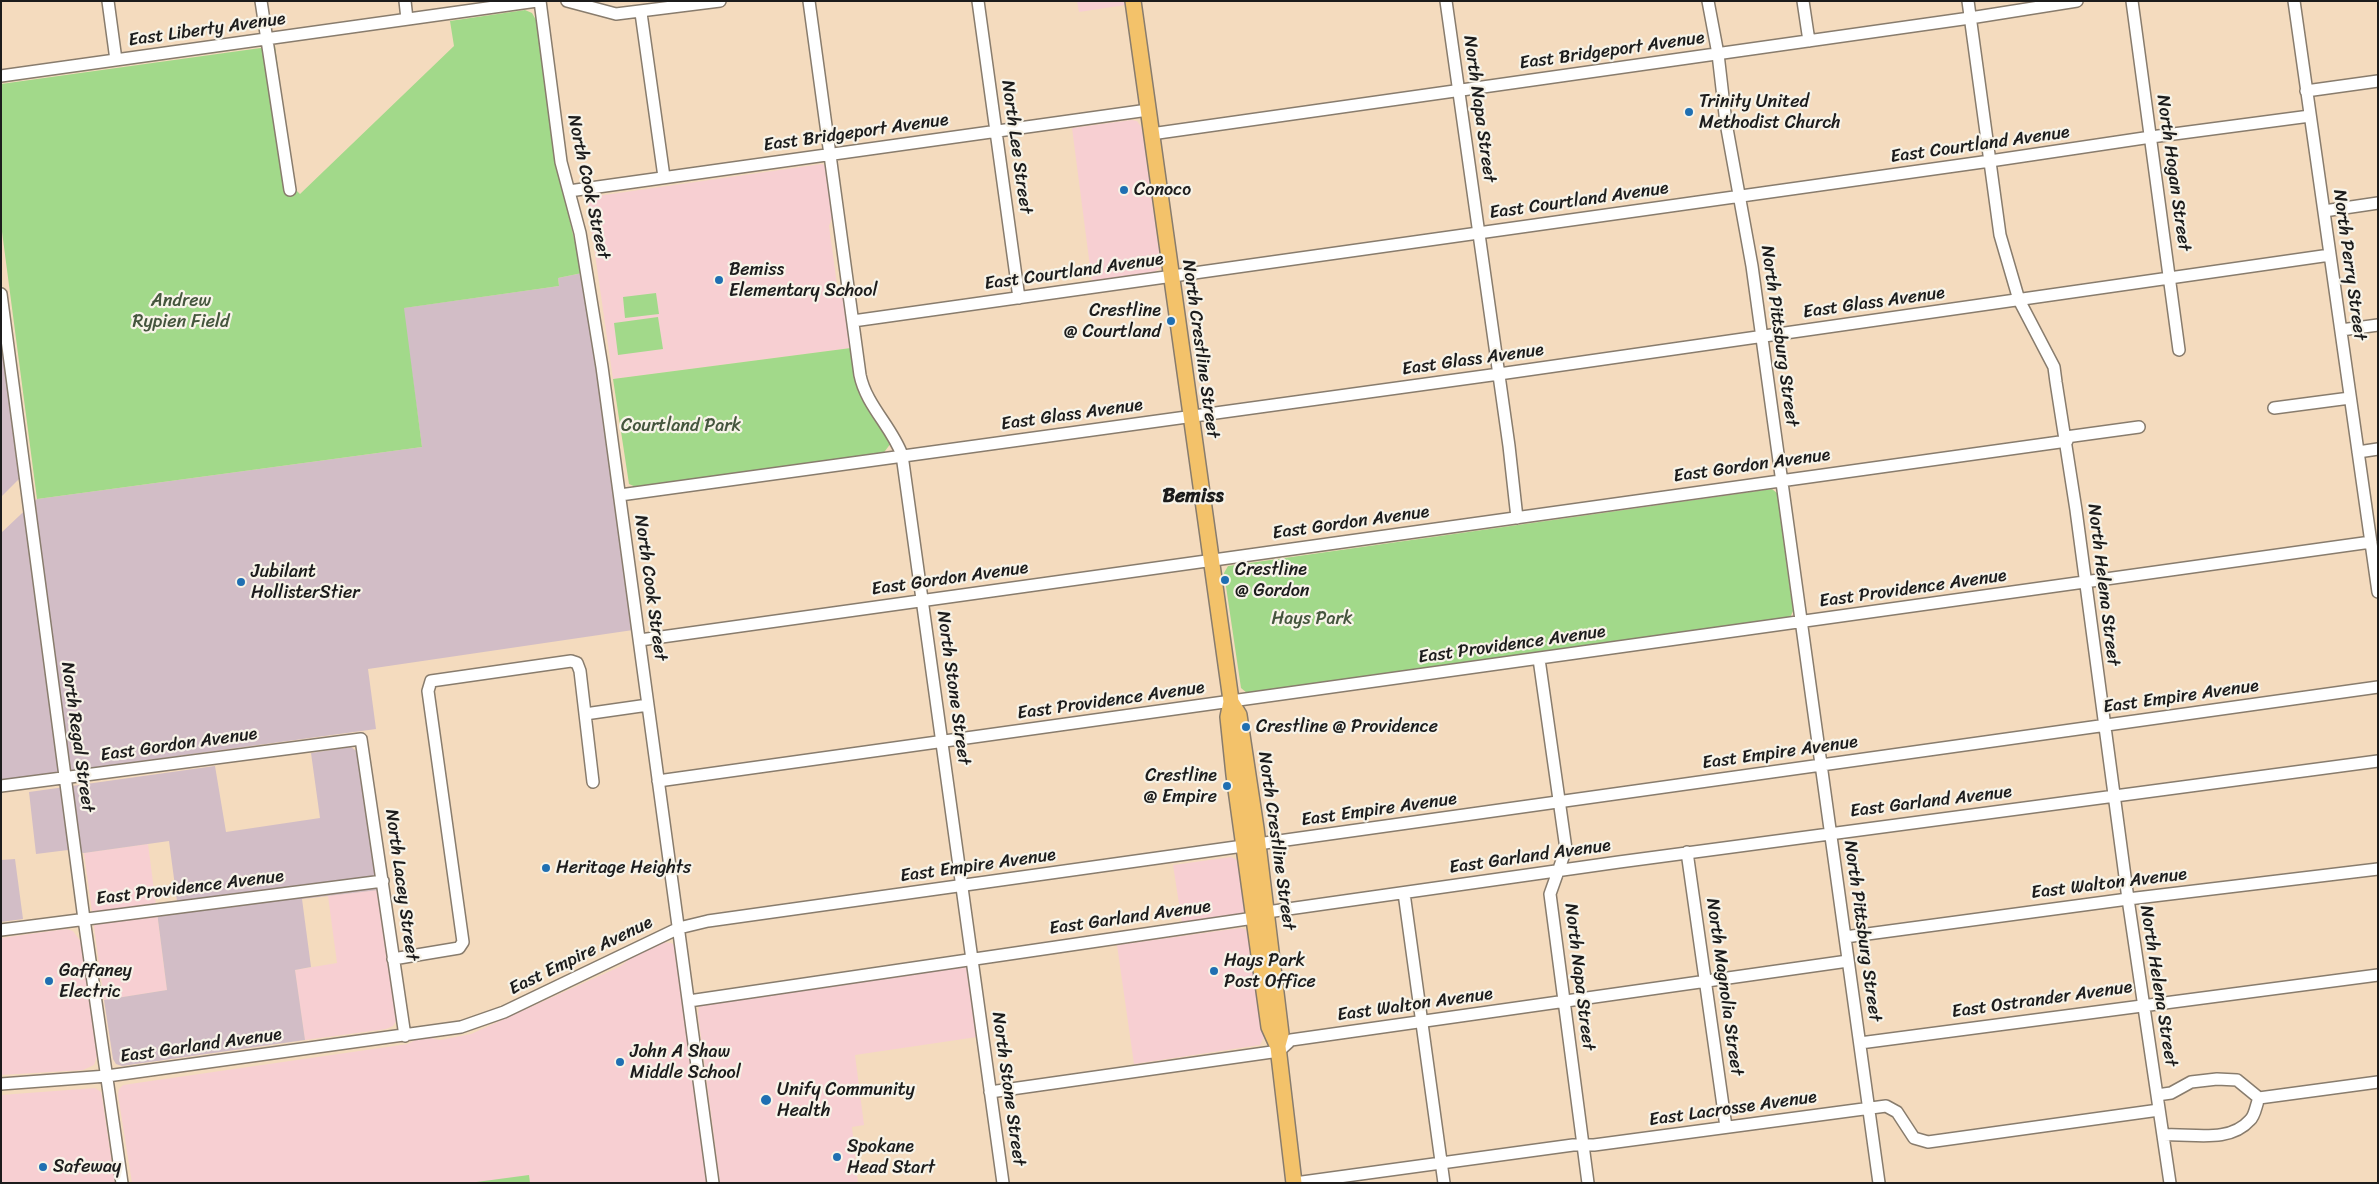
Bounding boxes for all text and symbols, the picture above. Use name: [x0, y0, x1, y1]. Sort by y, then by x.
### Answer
street label: East Liberty Avenue: [127, 8, 287, 52]
street label: East Bridgeport Avenue: [1518, 27, 1706, 75]
street label: North Napa Street: [1458, 34, 1500, 184]
street label: North Lee Street: [996, 79, 1036, 215]
place label: Trinity United Methodist Church: [1699, 91, 1841, 134]
street label: North Hogan Street: [2151, 93, 2195, 253]
marker: Trinity United Methodist Church: [1683, 106, 1695, 118]
street label: East Bridgeport Avenue: [762, 109, 950, 157]
street label: North Cook Street: [562, 113, 614, 261]
street label: East Courtland Avenue: [1889, 122, 2071, 168]
street label: East Courtland Avenue: [1488, 178, 1670, 224]
place label: Conoco: [1134, 179, 1191, 201]
marker: Conoco: [1118, 184, 1130, 196]
street label: North Perry Street: [2328, 188, 2370, 342]
street label: North Pittsburg Street: [1756, 244, 1802, 428]
street label: East Courtland Avenue: [983, 249, 1165, 295]
street label: North Crestline Street: [1177, 258, 1223, 440]
place label: Bemiss Elementary School: [729, 259, 878, 302]
marker: Bemiss Elementary School: [713, 274, 725, 286]
street label: East Glass Avenue: [1802, 282, 1946, 324]
park label: Andrew Rypien Field: [132, 290, 230, 332]
place label: Crestline @ Courtland: [1064, 300, 1161, 342]
marker: Crestline @ Courtland: [1165, 315, 1177, 327]
street label: East Glass Avenue: [1401, 339, 1545, 381]
street label: East Glass Avenue: [1000, 394, 1144, 436]
park label: Courtland Park: [621, 415, 741, 437]
street label: East Gordon Avenue: [1672, 444, 1832, 488]
district label: Bemiss: [1162, 485, 1224, 509]
street label: East Gordon Avenue: [1271, 501, 1431, 545]
street label: North Helena Street: [2082, 503, 2124, 667]
street label: North Cook Street: [629, 514, 671, 662]
street label: East Gordon Avenue: [870, 557, 1030, 601]
place label: Crestline @ Gordon: [1235, 559, 1310, 602]
place label: Jubilant HollisterStier: [251, 561, 360, 604]
street label: East Providence Avenue: [1818, 565, 2008, 613]
marker: Crestline @ Gordon: [1219, 574, 1231, 586]
marker: Jubilant HollisterStier: [235, 576, 247, 588]
park label: Hays Park: [1272, 608, 1352, 630]
street label: North Stone Street: [932, 610, 974, 766]
street label: East Providence Avenue: [1417, 621, 1607, 669]
street label: North Regal Street: [56, 661, 98, 813]
street label: East Empire Avenue: [2102, 675, 2260, 719]
street label: East Providence Avenue: [1016, 677, 1206, 725]
place label: Crestline @ Providence: [1256, 716, 1438, 738]
marker: Crestline @ Providence: [1240, 721, 1252, 733]
street label: East Gordon Avenue: [99, 723, 259, 767]
street label: East Empire Avenue: [1701, 731, 1859, 775]
street label: North Crestline Street: [1253, 750, 1299, 932]
place label: Crestline @ Empire: [1144, 765, 1217, 808]
marker: Crestline @ Empire: [1221, 780, 1233, 792]
street label: East Garland Avenue: [1849, 781, 2013, 823]
street label: East Empire Avenue: [1300, 788, 1458, 832]
street label: North Lacey Street: [380, 808, 422, 962]
street label: East Garland Avenue: [1448, 835, 1612, 879]
street label: North Pittsburg Street: [1839, 839, 1885, 1023]
street label: East Empire Avenue: [899, 844, 1057, 888]
place label: Heritage Heights: [556, 857, 691, 879]
marker: Heritage Heights: [540, 862, 552, 874]
street label: East Walton Avenue: [2030, 864, 2188, 904]
street label: East Providence Avenue: [95, 866, 285, 910]
street label: East Garland Avenue: [1048, 896, 1212, 940]
street label: North Magnolia Street: [1701, 897, 1747, 1077]
street label: North Napa Street: [1559, 902, 1599, 1052]
street label: North Helena Street: [2135, 904, 2181, 1068]
street label: East Empire Avenue: [506, 912, 656, 1000]
place label: Hays Park Post Office: [1224, 950, 1316, 992]
place label: Gaffaney Electric: [59, 960, 132, 1002]
marker: Hays Park Post Office: [1208, 965, 1220, 977]
marker: Gaffaney Electric: [43, 975, 55, 987]
street label: East Ostrander Avenue: [1950, 977, 2134, 1023]
street label: East Walton Avenue: [1336, 983, 1494, 1027]
street label: North Stone Street: [987, 1011, 1029, 1167]
street label: East Garland Avenue: [119, 1024, 283, 1068]
place label: John A Shaw Middle School: [630, 1041, 741, 1084]
marker: John A Shaw Middle School: [614, 1056, 626, 1068]
place label: Unify Community Health: [777, 1079, 915, 1122]
street label: East Lacrosse Avenue: [1648, 1087, 1818, 1131]
marker: Unify Community Health: [759, 1093, 773, 1107]
place label: Spokane Head Start: [847, 1136, 935, 1178]
marker: Spokane Head Start: [831, 1151, 843, 1163]
place label: Safeway: [53, 1156, 121, 1178]
marker: Safeway: [37, 1161, 49, 1173]

